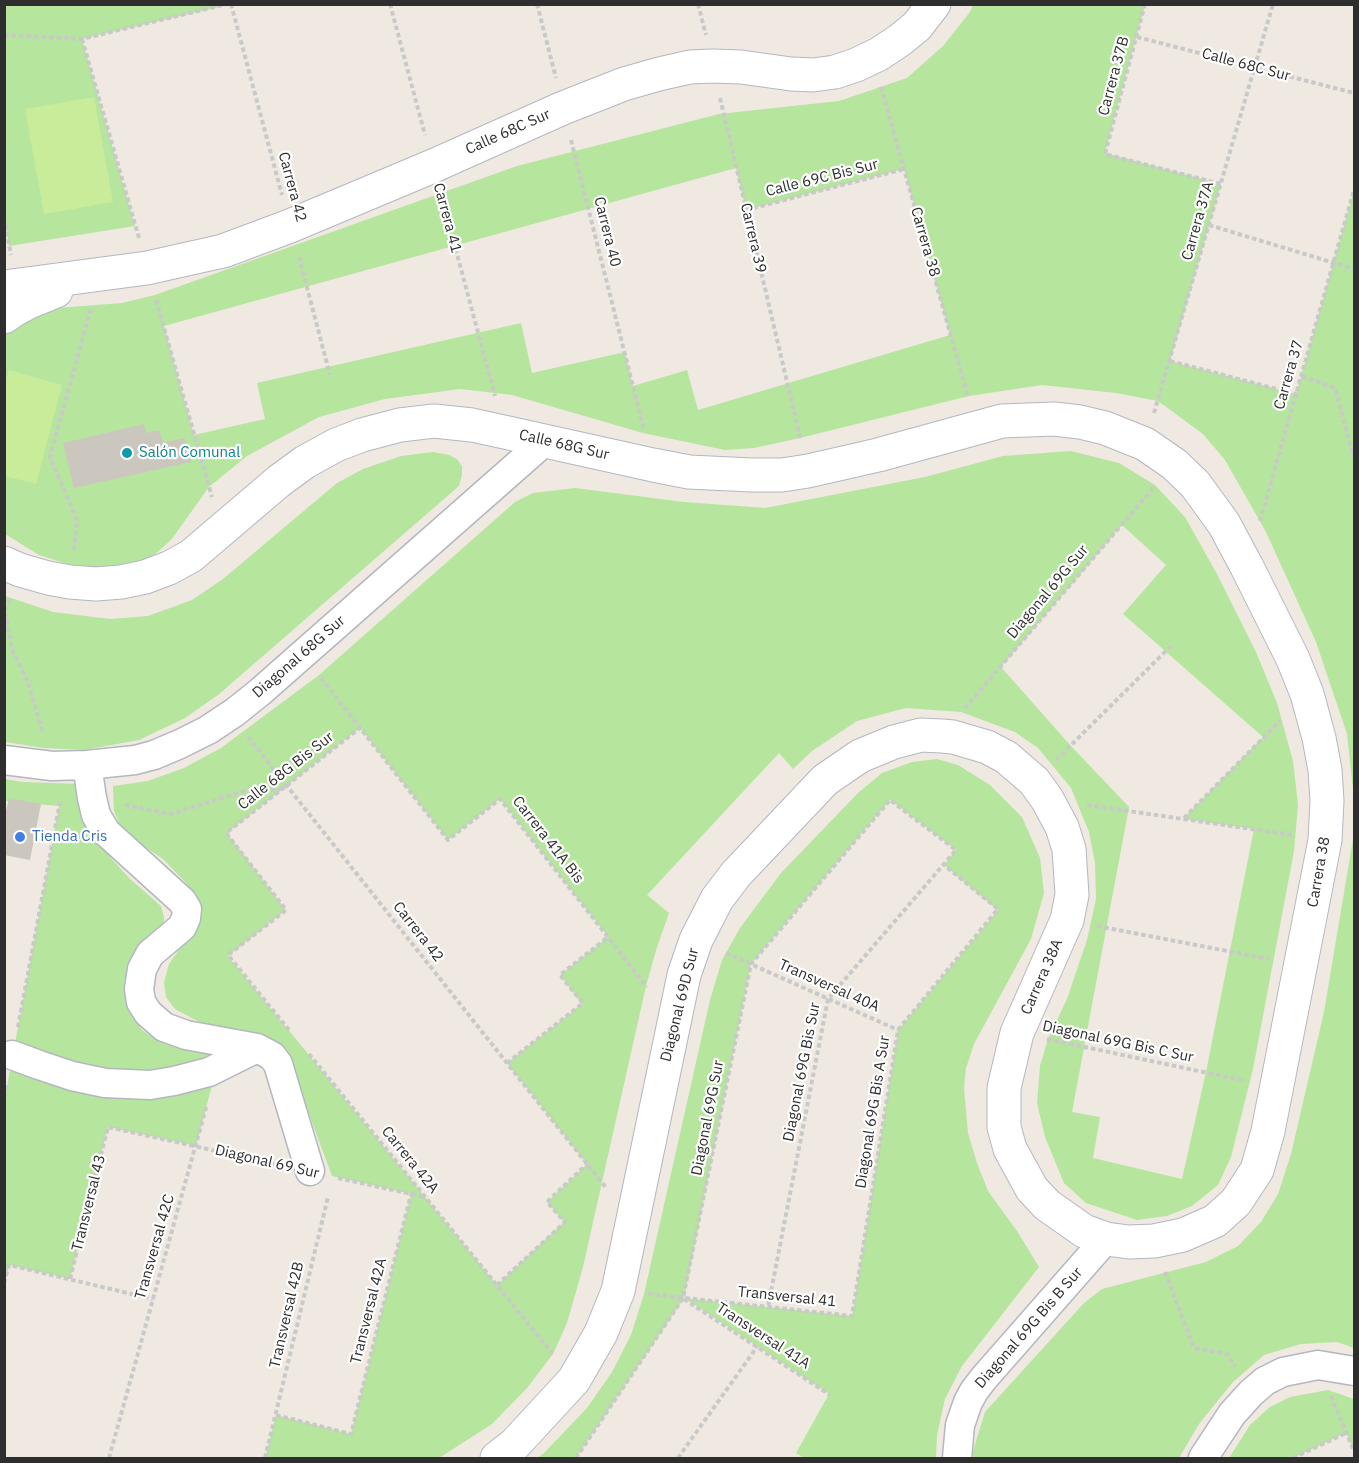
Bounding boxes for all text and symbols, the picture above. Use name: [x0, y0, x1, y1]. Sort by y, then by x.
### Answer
street label: Carrera 37B: [1095, 34, 1133, 118]
street label: Calle 68C Sur: [1200, 45, 1292, 85]
street label: Calle 68C Sur: [463, 105, 553, 159]
street label: Carrera 42: [274, 150, 310, 224]
street label: Calle 69C Bis Sur: [764, 155, 880, 201]
street label: Carrera 37A: [1178, 180, 1218, 262]
street label: Carrera 41: [429, 181, 465, 255]
street label: Carrera 40: [590, 195, 624, 269]
street label: Carrera 39: [736, 201, 770, 275]
street label: Carrera 38: [906, 205, 944, 279]
street label: Carrera 37: [1270, 338, 1308, 412]
street label: Calle 68G Sur: [517, 426, 611, 464]
place label: Salón Comunal: [139, 444, 240, 462]
marker: Salón Comunal: [120, 446, 134, 460]
street label: Diagonal 69G Sur: [1004, 541, 1092, 643]
street label: Diagonal 68G Sur: [249, 612, 349, 702]
street label: Calle 68G Bis Sur: [235, 728, 337, 814]
street label: Carrera 41A Bis: [508, 793, 588, 887]
place label: Tienda Cris: [32, 828, 107, 846]
marker: Tienda Cris: [13, 830, 27, 844]
street label: Carrera 38: [1304, 835, 1334, 909]
street label: Carrera 42: [389, 898, 447, 966]
street label: Carrera 38A: [1017, 936, 1067, 1018]
street label: Diagonal 69D Sur: [657, 946, 703, 1064]
street label: Transversal 40A: [776, 956, 882, 1016]
street label: Diagonal 69G Bis Sur: [780, 1001, 824, 1143]
street label: Diagonal 69G Bis C Sur: [1041, 1017, 1195, 1067]
street label: Diagonal 69G Bis A Sur: [852, 1034, 894, 1190]
street label: Diagonal 69G Sur: [688, 1059, 728, 1177]
street label: Carrera 42A: [377, 1123, 443, 1197]
street label: Diagonal 69 Sur: [213, 1141, 321, 1183]
street label: Transversal 43: [68, 1153, 110, 1253]
street label: Transversal 42C: [131, 1192, 179, 1302]
street label: Transversal 42A: [347, 1256, 391, 1366]
street label: Transversal 42B: [266, 1260, 308, 1370]
street label: Diagonal 69G Bis B Sur: [971, 1264, 1087, 1392]
street label: Transversal 41: [737, 1283, 837, 1311]
street label: Transversal 41A: [713, 1299, 813, 1373]

